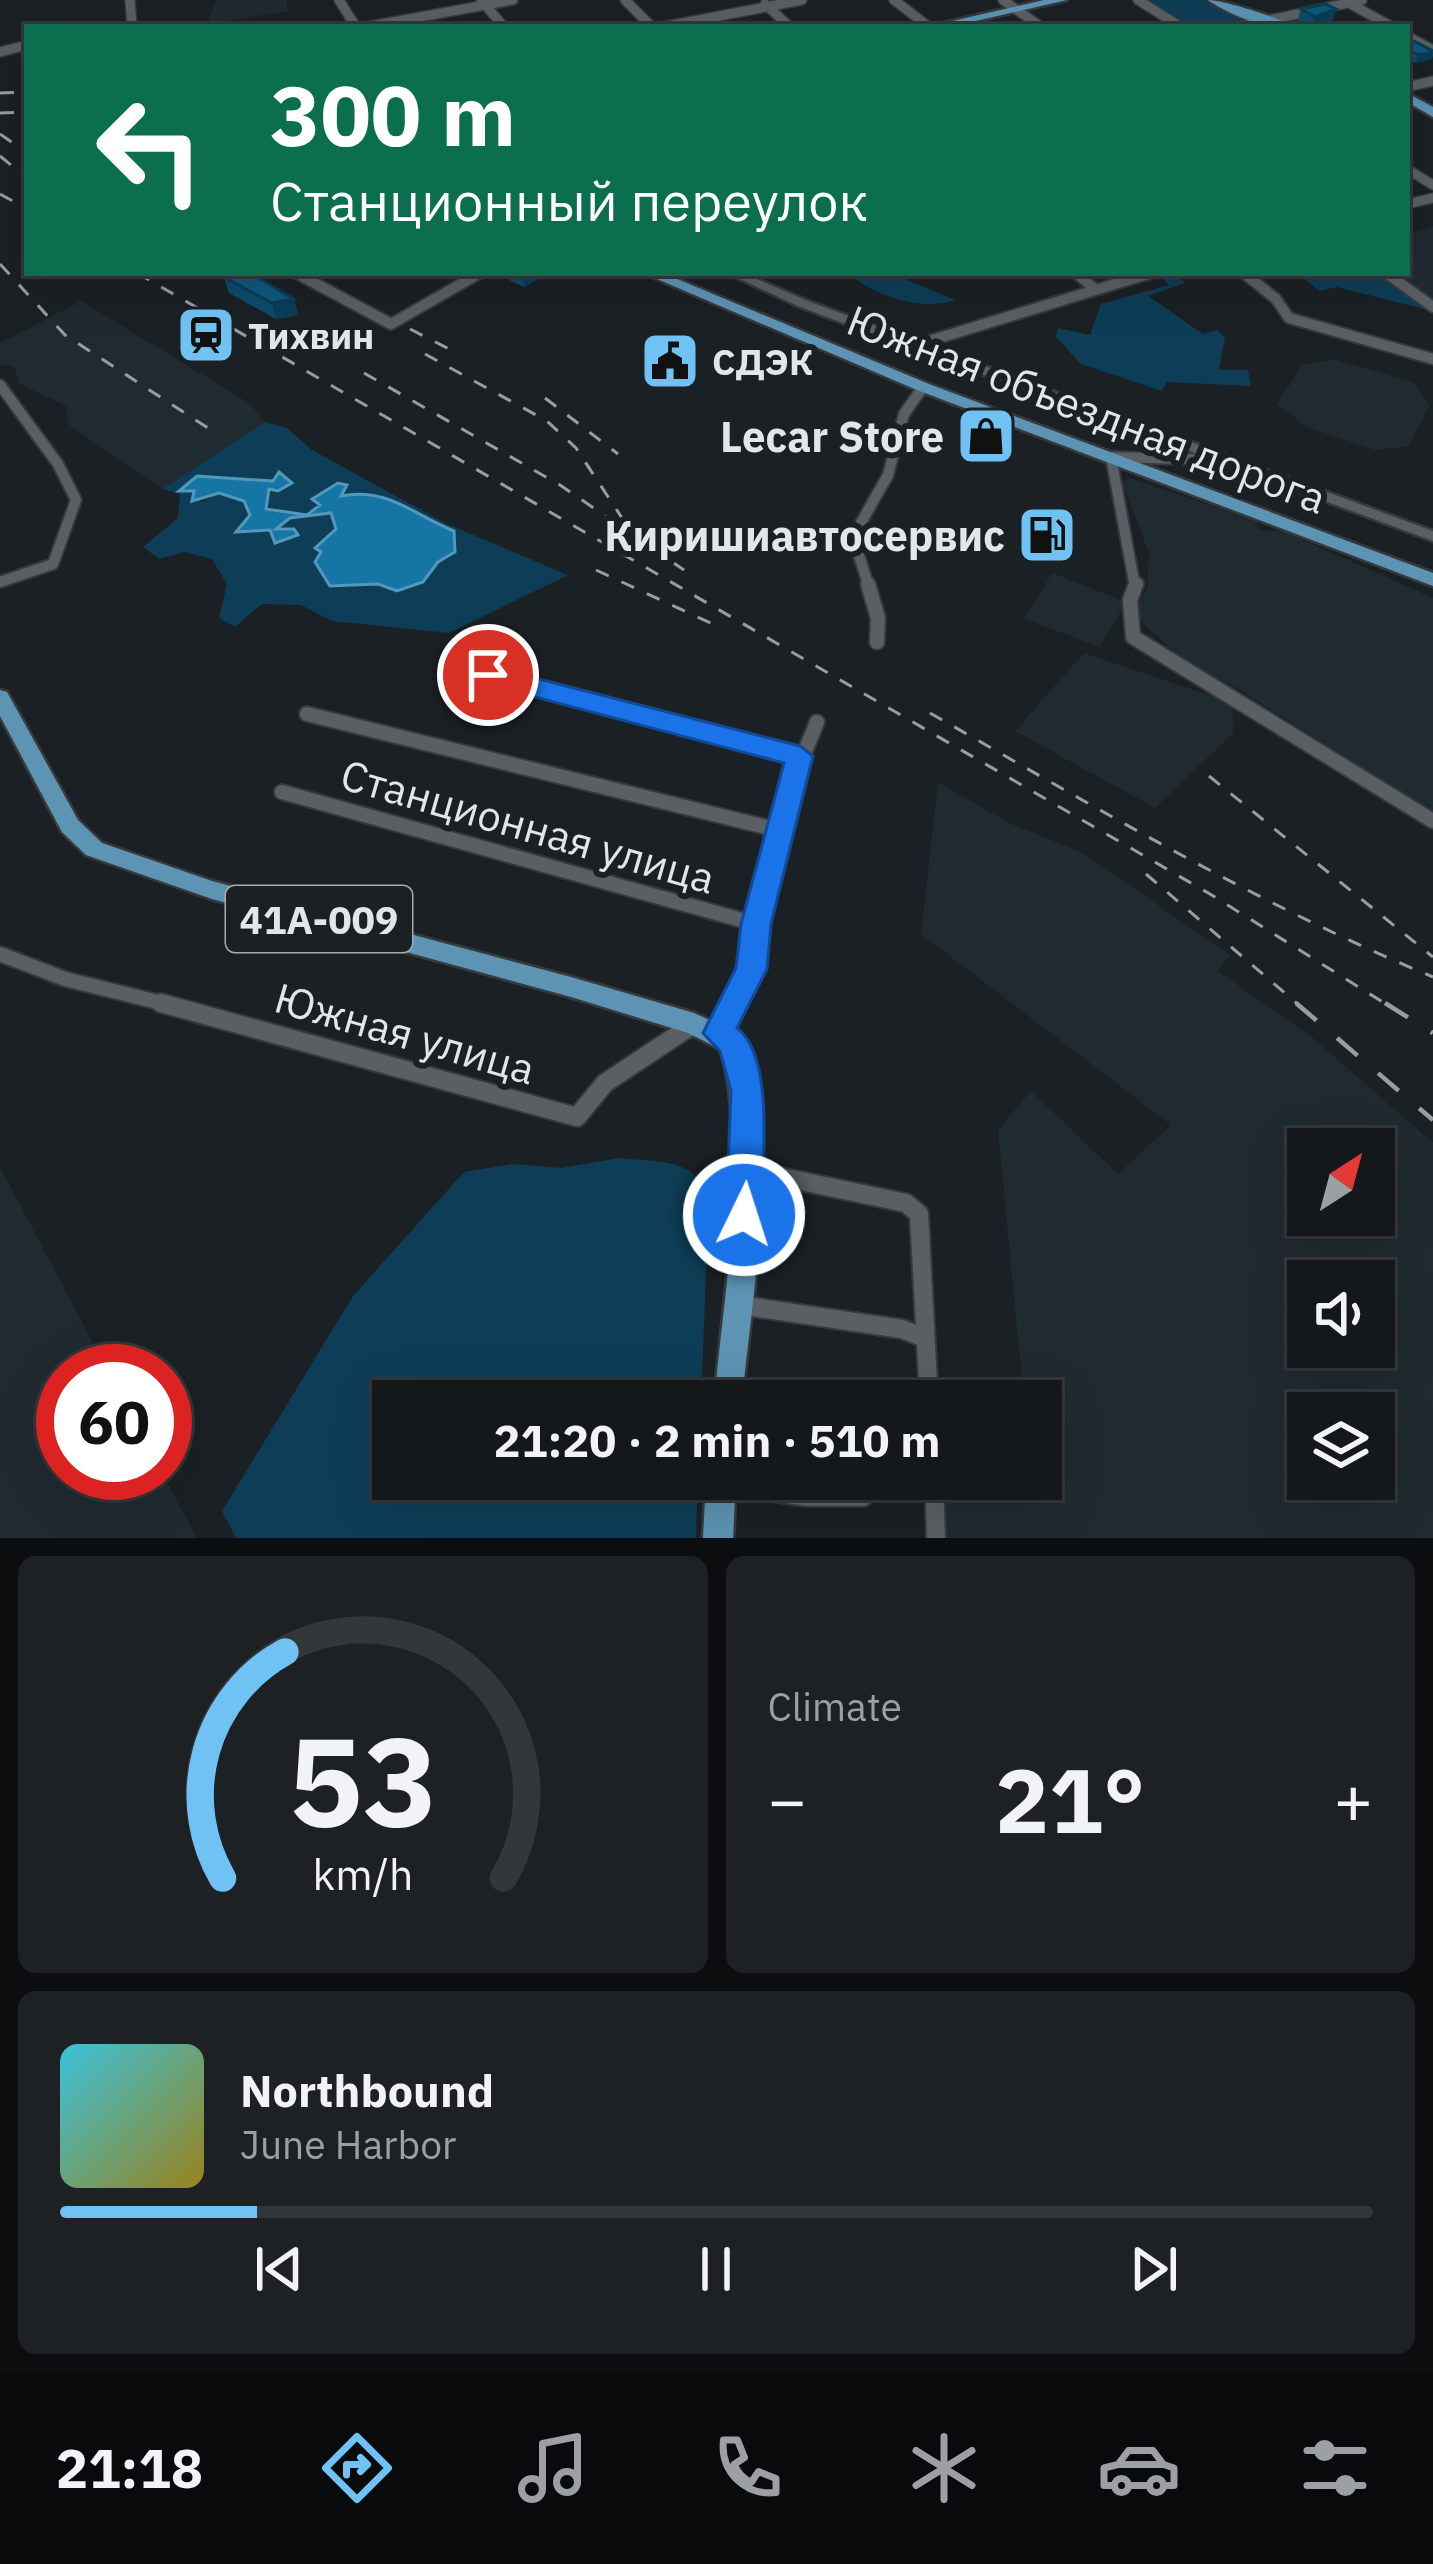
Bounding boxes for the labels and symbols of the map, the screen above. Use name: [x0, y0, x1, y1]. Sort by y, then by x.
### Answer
street label: Южная объездная дорога: [840, 292, 1334, 526]
station icon: Тихвин: [175, 304, 237, 366]
place label: Тихвин: [248, 312, 374, 359]
public building icon: СДЭК: [639, 330, 701, 392]
place label: СДЭК: [712, 338, 813, 385]
shop icon: Lecar Store: [955, 405, 1017, 467]
place label: Lecar Store: [720, 409, 944, 464]
fuel station icon: Киришиавтосервис: [1016, 504, 1078, 566]
place label: Киришиавтосервис: [604, 508, 1005, 563]
pin: [437, 624, 539, 726]
street label: Станционная улица: [335, 746, 721, 906]
road number: 41А-009: [226, 886, 412, 952]
street label: Южная улица: [269, 970, 541, 1096]
north arrow: [1287, 1128, 1395, 1236]
position arrow: [681, 1152, 807, 1278]
speed limit sign: 60: [36, 1344, 192, 1500]

